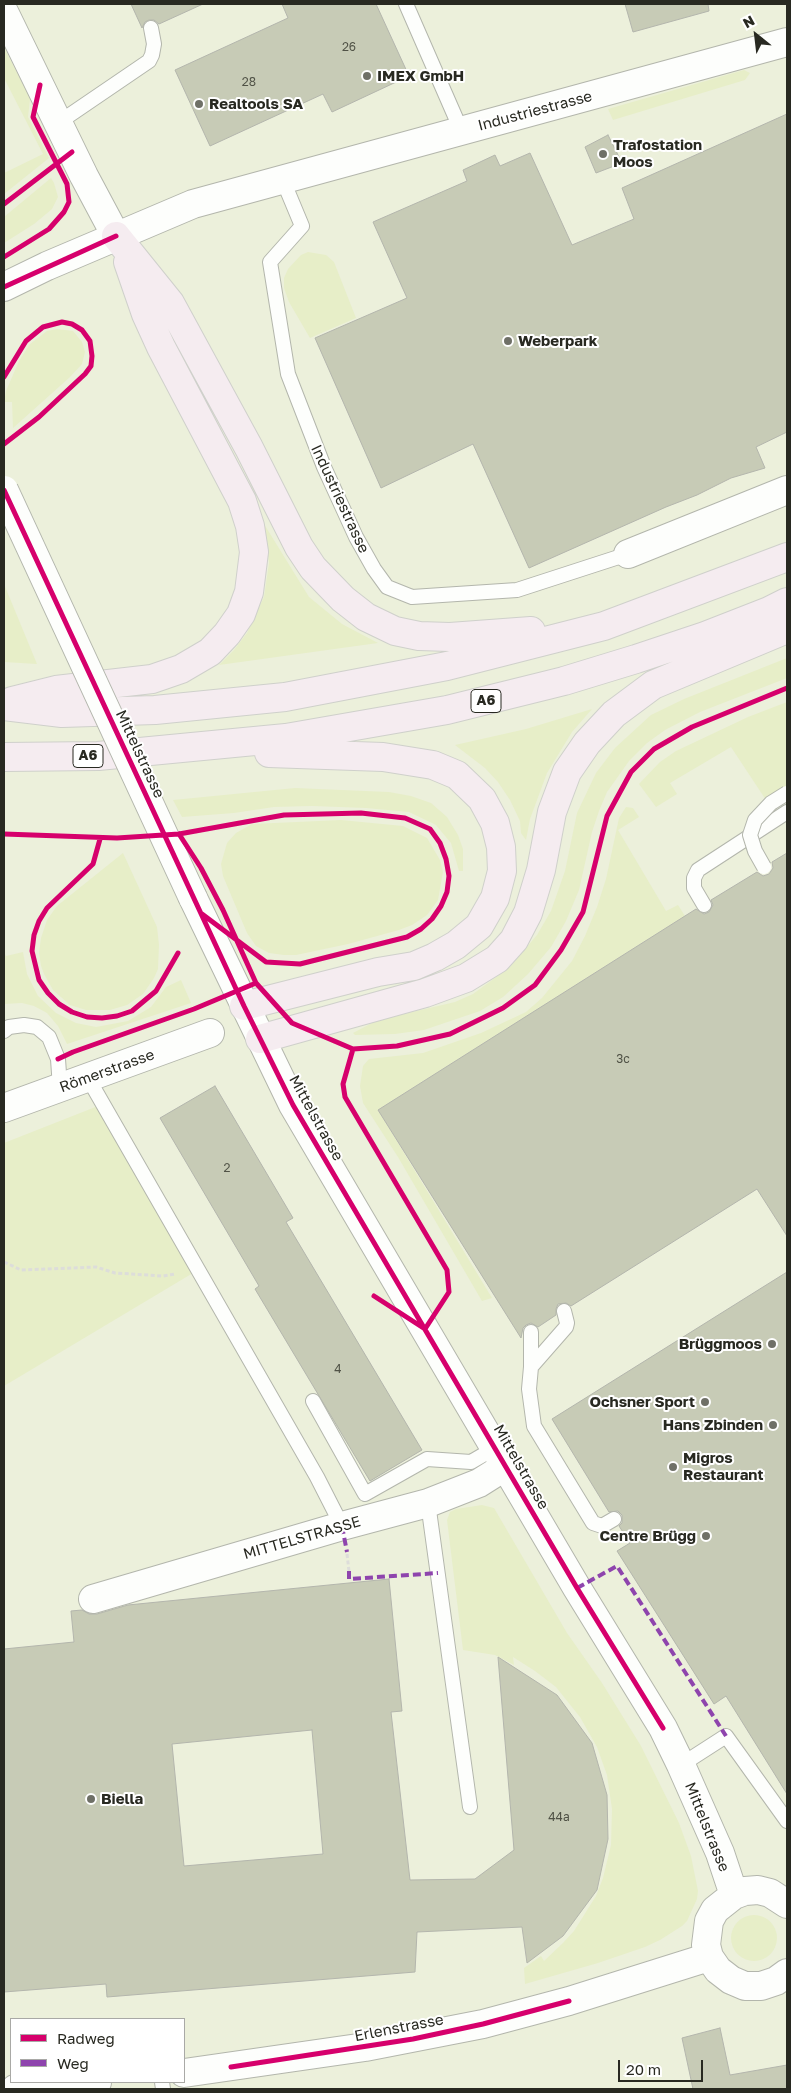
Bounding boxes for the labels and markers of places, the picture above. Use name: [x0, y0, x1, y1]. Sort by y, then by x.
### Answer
place label: IMEX GmbH: [377, 67, 464, 85]
marker: IMEX GmbH: [361, 70, 373, 82]
place label: Realtools SA: [209, 95, 303, 113]
marker: Realtools SA: [193, 98, 205, 110]
place label: Trafostation Moos: [613, 136, 702, 171]
marker: Trafostation Moos: [597, 148, 609, 160]
place label: Weberpark: [518, 332, 597, 350]
marker: Weberpark: [502, 335, 514, 347]
place label: Brüggmoos: [679, 1335, 762, 1353]
marker: Brüggmoos: [766, 1338, 778, 1350]
place label: Ochsner Sport: [589, 1393, 695, 1411]
marker: Ochsner Sport: [699, 1396, 711, 1408]
place label: Hans Zbinden: [663, 1416, 763, 1434]
marker: Hans Zbinden: [767, 1419, 779, 1431]
place label: Migros Restaurant: [683, 1449, 763, 1484]
marker: Migros Restaurant: [667, 1461, 679, 1473]
place label: Centre Brügg: [599, 1527, 696, 1545]
marker: Centre Brügg: [700, 1530, 712, 1542]
place label: Biella: [101, 1790, 143, 1808]
marker: Biella: [85, 1793, 97, 1805]

